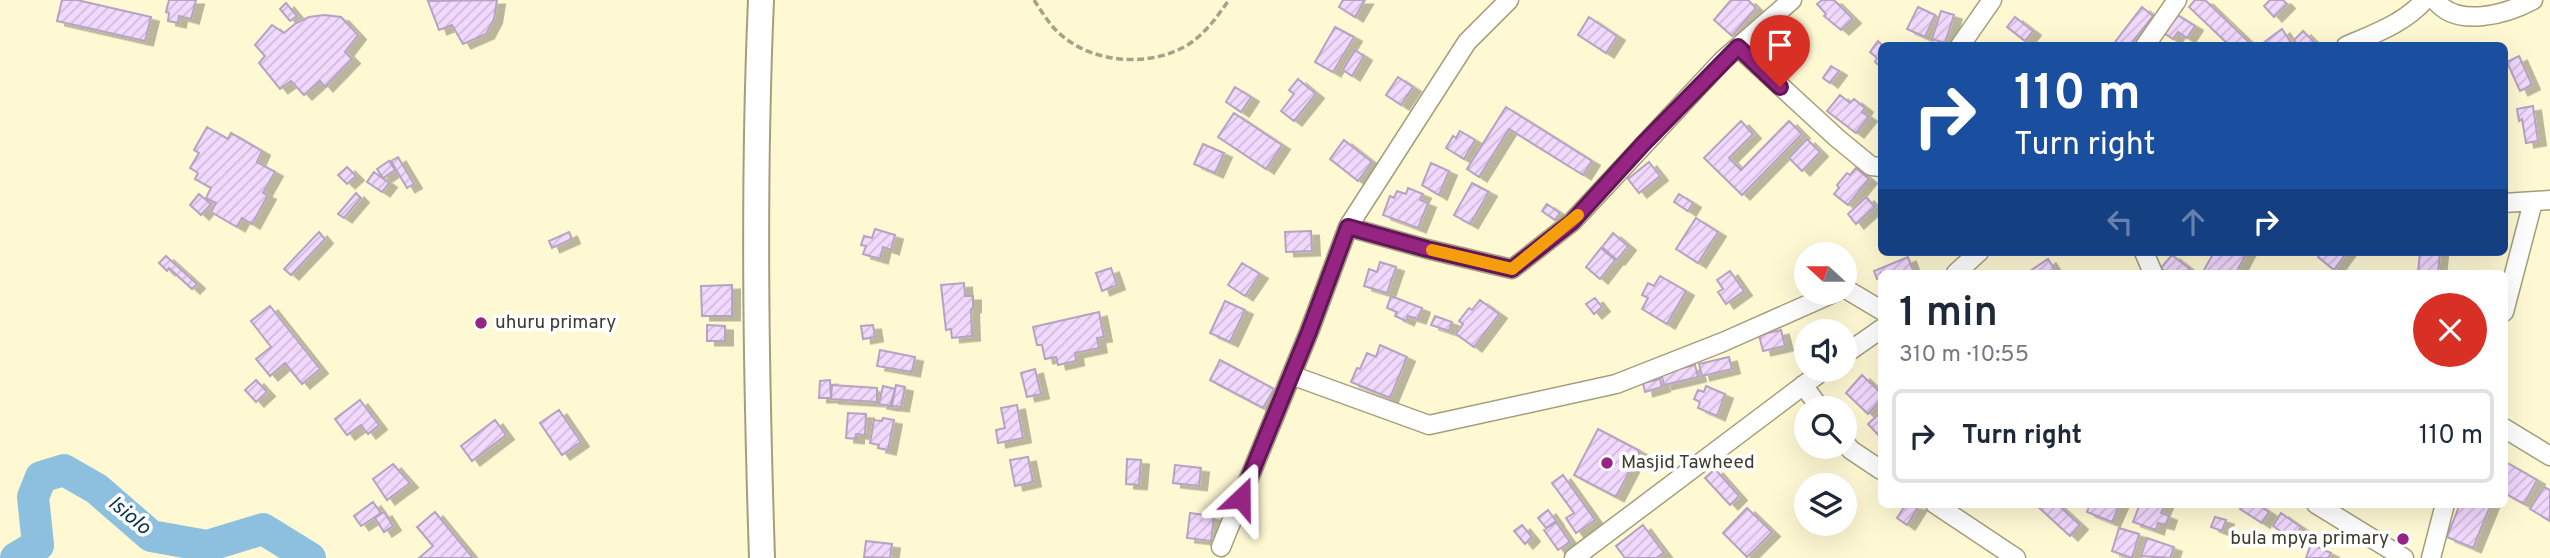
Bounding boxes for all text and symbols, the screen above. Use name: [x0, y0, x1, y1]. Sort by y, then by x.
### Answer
pin: [1750, 15, 1810, 87]
icon: arrive: [1761, 26, 1799, 64]
text: 110 m: [2014, 65, 2141, 127]
icon: right: [1899, 70, 1990, 161]
text: Turn right: [2014, 126, 2156, 166]
icon: left: [2101, 203, 2139, 241]
icon: ahead: [2174, 203, 2212, 241]
icon: right: [2247, 203, 2285, 241]
north arrow: [1794, 242, 1857, 304]
map controls: [1794, 242, 1857, 536]
text: 1 min: [1899, 288, 1998, 341]
button: close: [2413, 293, 2487, 367]
place label: uhuru primary: [495, 311, 616, 335]
marker: uhuru primary: [473, 315, 489, 331]
button: sound: [1794, 319, 1857, 382]
text: 310 m · 10:55: [1899, 341, 2029, 370]
button: search: [1794, 396, 1857, 459]
icon: right: [1903, 417, 1941, 455]
text: Turn right: [1962, 420, 2082, 453]
text: 110 m: [2419, 420, 2483, 453]
place label: Masjid Tawheed: [1621, 451, 1755, 475]
marker: Masjid Tawheed: [1599, 455, 1615, 471]
position arrow: [1204, 461, 1278, 535]
button: layers: [1794, 473, 1857, 536]
water label: Isiolo: [102, 491, 157, 542]
place label: bula mpya primary: [2230, 527, 2389, 551]
marker: bula mpya primary: [2395, 531, 2411, 547]

